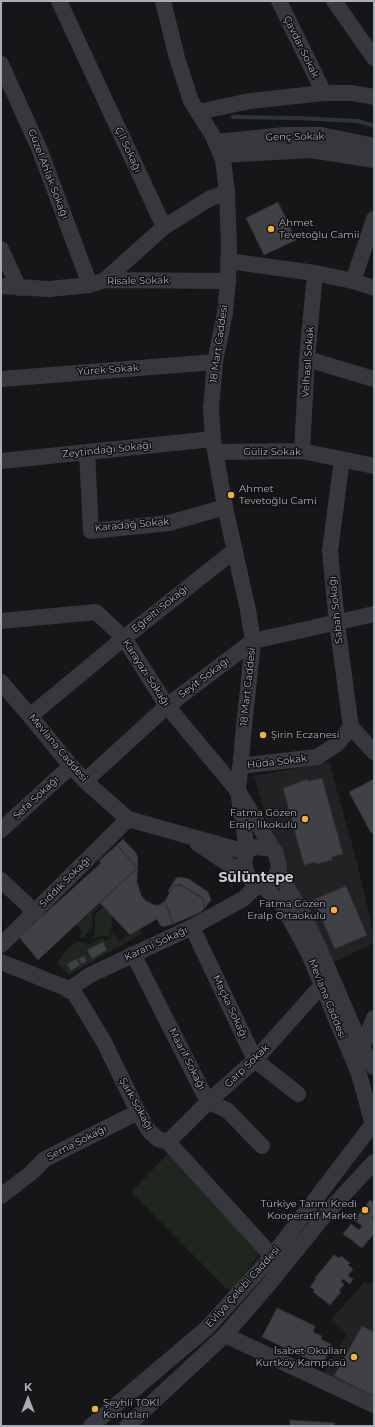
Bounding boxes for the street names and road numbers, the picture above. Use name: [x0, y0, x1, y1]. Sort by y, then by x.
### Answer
street label: Çavdar Sokak: [281, 14, 321, 80]
street label: Çil Sokağı: [112, 125, 144, 175]
street label: Güzel Ahlak Sokağı: [25, 127, 71, 221]
street label: Genç Sokak: [265, 130, 325, 144]
street label: Risale Sokak: [107, 274, 169, 288]
street label: 18 Mart Caddesi: [208, 304, 230, 384]
street label: Velhasıl Sokak: [300, 326, 316, 398]
street label: Yürek Sokak: [77, 362, 139, 378]
street label: Zeytindağı Sokağı: [62, 439, 152, 461]
street label: Güliz Sokak: [243, 446, 301, 458]
street label: Karadağ Sokak: [94, 516, 170, 534]
street label: Sabah Sokağı: [326, 576, 346, 644]
street label: Eğrelti Sokağı: [129, 583, 191, 635]
street label: Karayazı Sokağı: [120, 637, 172, 709]
street label: 18 Mart Caddesi: [238, 647, 258, 727]
street label: Seyit Sokağı: [176, 655, 232, 701]
street label: Mevlana Caddesi: [26, 712, 90, 784]
street label: Hüda Sokak: [246, 752, 308, 772]
street label: Sefa Sokağı: [11, 774, 61, 822]
street label: Sıddık Sokağı: [37, 854, 93, 910]
street label: Karani Sokağı: [123, 924, 189, 964]
street label: Mevlana Caddesi: [306, 957, 348, 1041]
street label: Maçka Sokağı: [210, 973, 250, 1041]
street label: Maarif Sokağı: [166, 1026, 208, 1092]
street label: Garp Sokak: [222, 1042, 272, 1090]
street label: Şark Sokağı: [117, 1076, 155, 1132]
street label: Sema Sokağı: [45, 1123, 109, 1163]
street label: Evliya Çelebi Caddesi: [203, 1244, 283, 1330]

